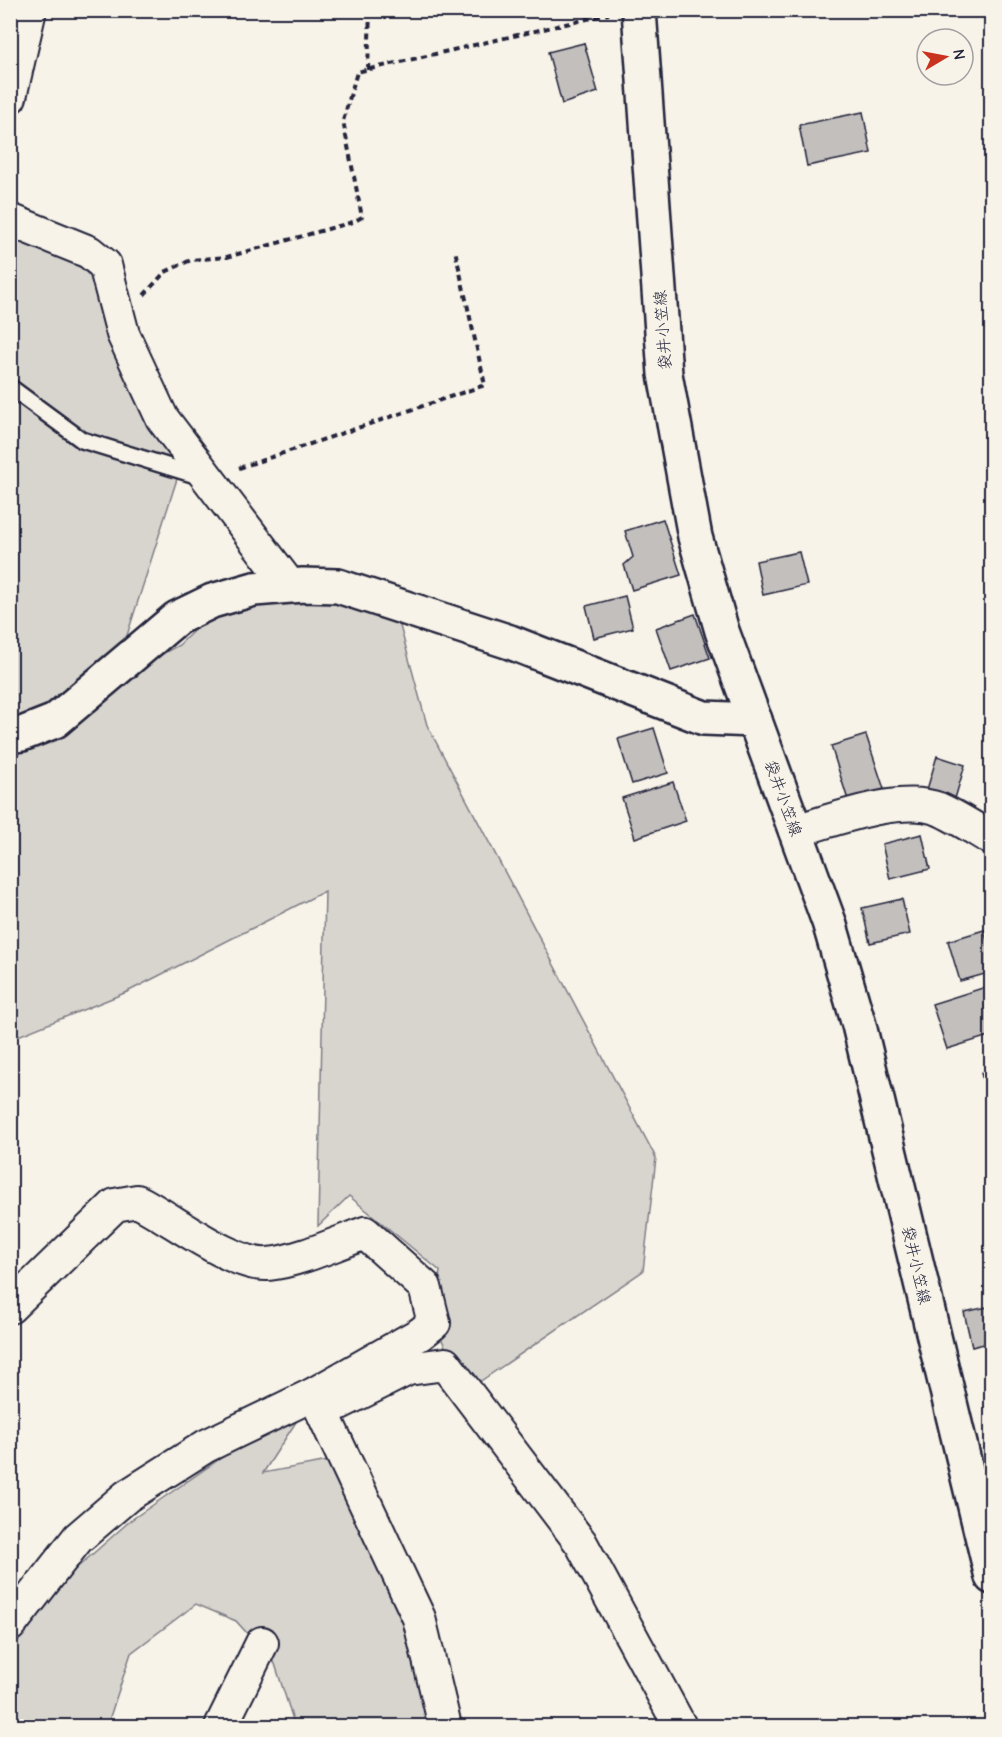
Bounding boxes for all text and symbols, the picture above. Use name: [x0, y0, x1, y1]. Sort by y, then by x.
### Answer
north arrow: [915, 27, 975, 87]
text: N: [949, 48, 969, 61]
street label: 袋井小笠線: [651, 289, 675, 370]
street label: 袋井小笠線: [761, 758, 805, 839]
street label: 袋井小笠線: [898, 1224, 934, 1306]

